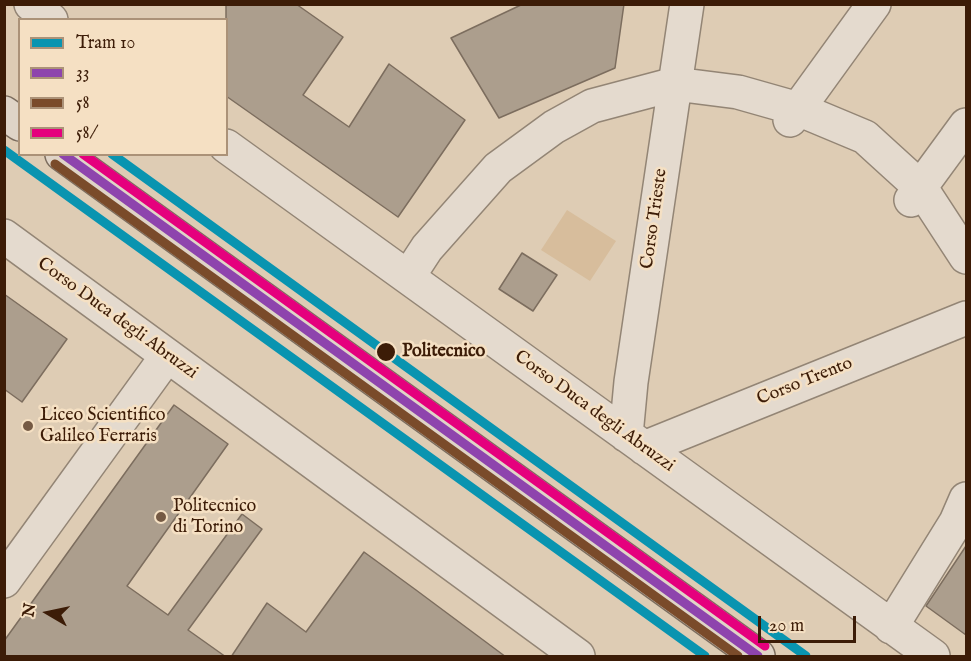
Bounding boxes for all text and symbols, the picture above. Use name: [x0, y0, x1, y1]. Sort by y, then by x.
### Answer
legend: [18, 18, 228, 156]
text: Tram 10: [76, 32, 135, 55]
text: 33: [76, 62, 89, 85]
text: 58: [76, 92, 90, 115]
text: 58/: [76, 122, 96, 145]
street label: Corso Trieste: [637, 167, 673, 271]
street label: Corso Duca degli Abruzzi: [33, 254, 201, 384]
marker: Politecnico: [375, 341, 397, 363]
place label: Politecnico: [402, 341, 485, 363]
street label: Corso Duca degli Abruzzi: [510, 347, 678, 477]
street label: Corso Trento: [754, 353, 856, 411]
place label: Liceo Scientifico Galileo Ferraris: [40, 405, 166, 448]
marker: Liceo Scientifico Galileo Ferraris: [21, 419, 35, 433]
place label: Politecnico di Torino: [173, 496, 256, 538]
marker: Politecnico di Torino: [154, 510, 168, 524]
north arrow: [18, 583, 78, 643]
text: N: [19, 602, 41, 619]
scale bar: [761, 604, 858, 642]
text: 20 m: [769, 615, 804, 638]

